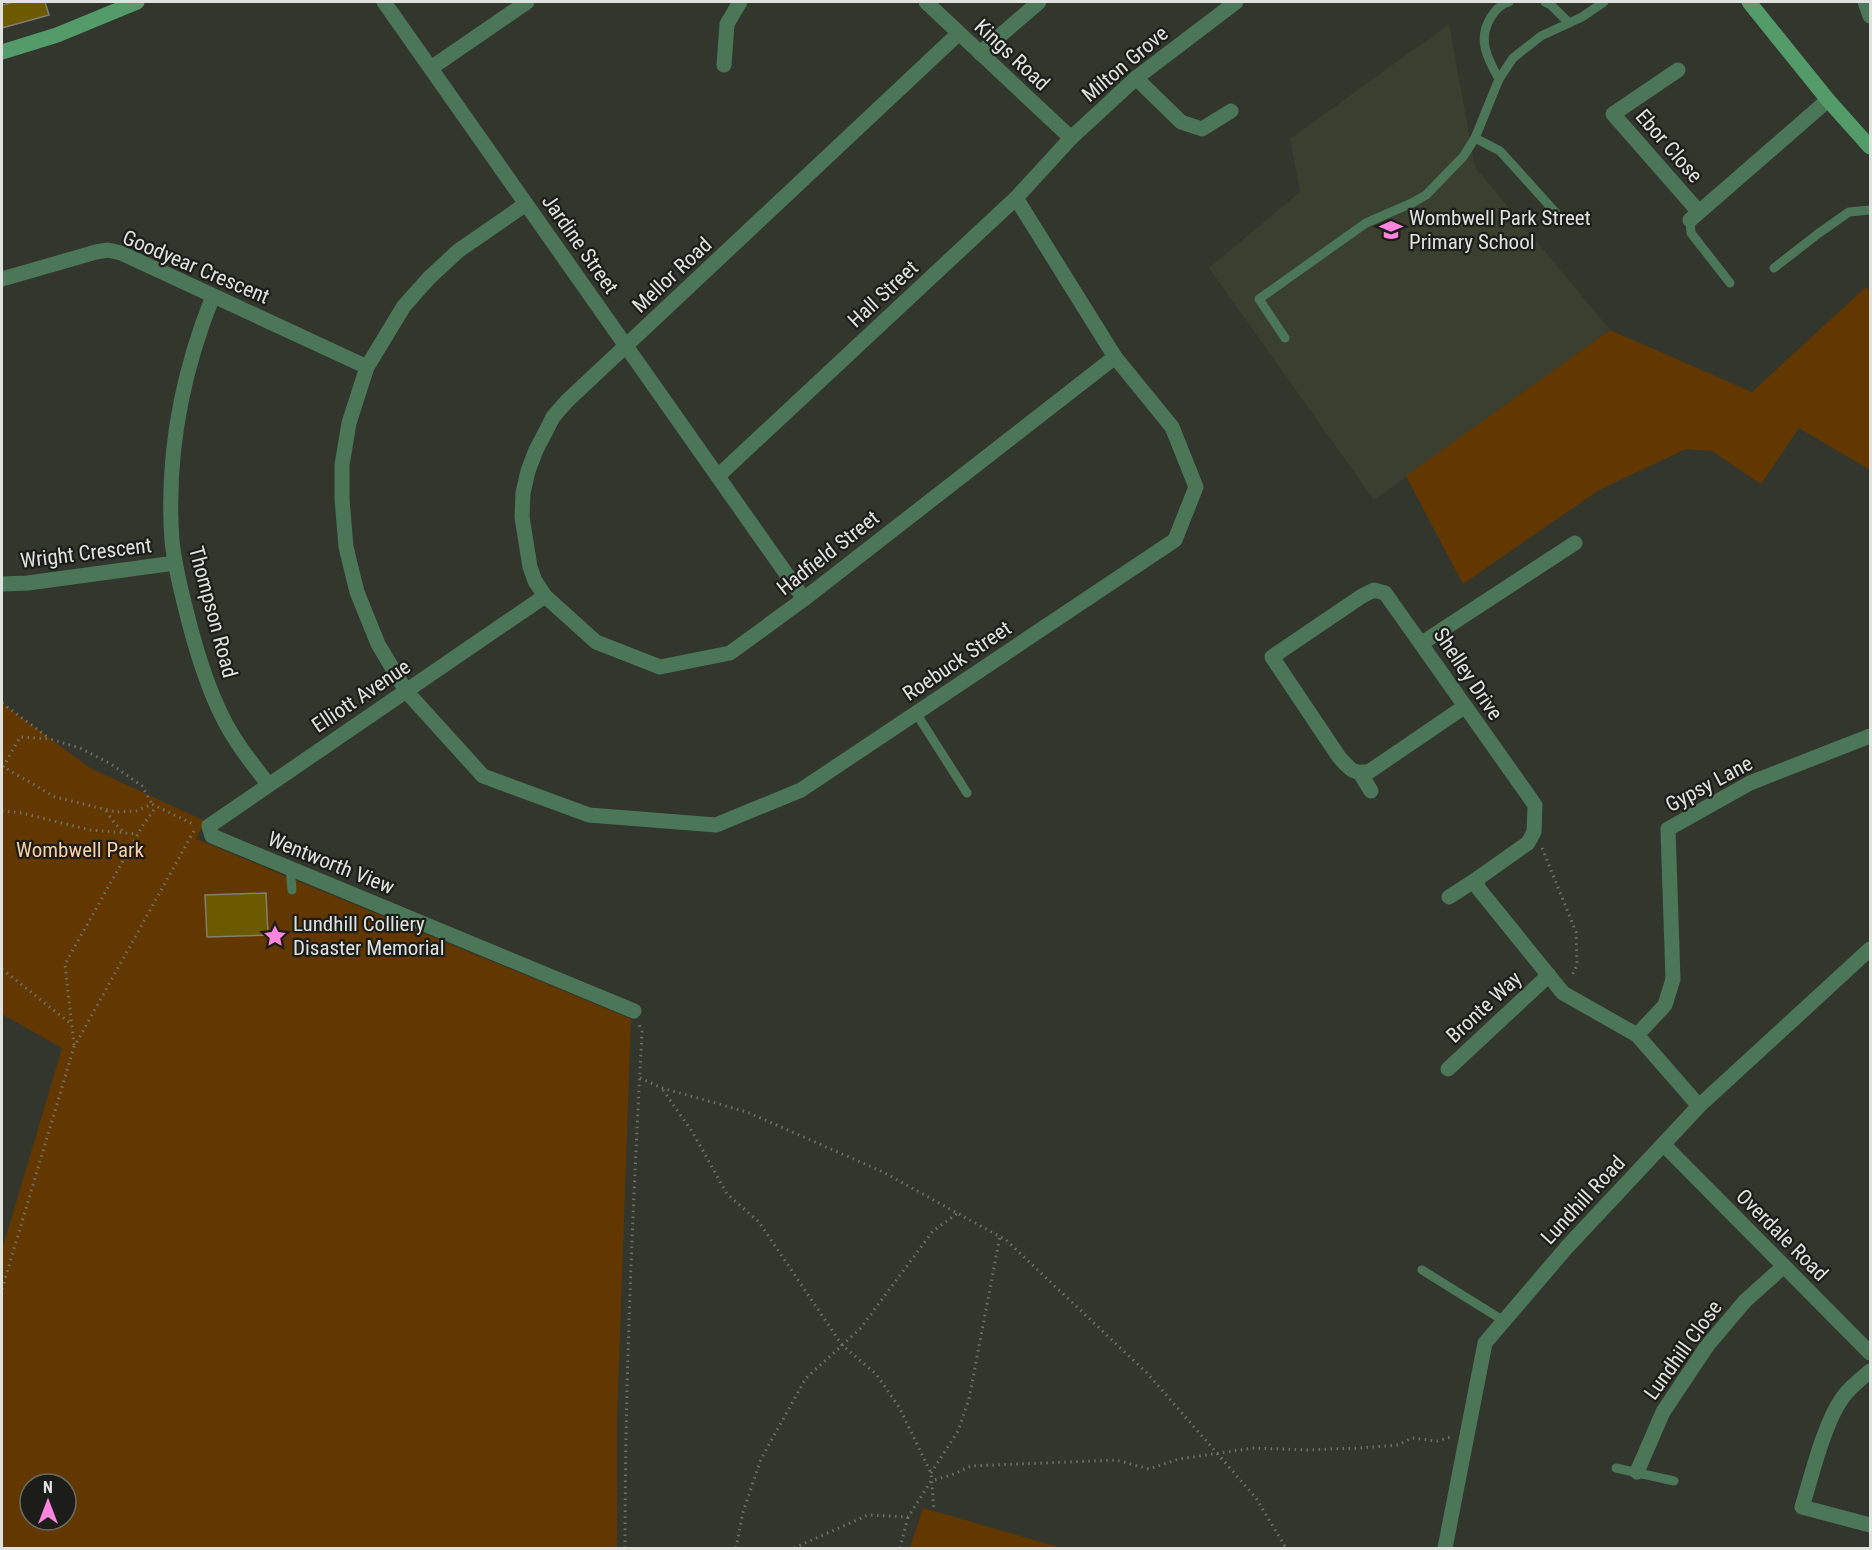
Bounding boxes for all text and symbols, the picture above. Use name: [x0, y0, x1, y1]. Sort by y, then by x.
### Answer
street label: Kings Road: [970, 14, 1054, 96]
street label: Milton Grove: [1077, 21, 1173, 107]
street label: Ebor Close: [1631, 104, 1707, 188]
street label: Jardine Street: [537, 190, 623, 298]
place label: Wombwell Park Street Primary School: [1409, 206, 1591, 254]
school or university icon: Wombwell Park Street Primary School: [1378, 217, 1404, 243]
street label: Goodyear Crescent: [119, 225, 273, 309]
street label: Mellor Road: [628, 232, 716, 318]
street label: Hall Street: [843, 256, 923, 332]
street label: Hadfield Street: [772, 506, 884, 600]
street label: Wright Crescent: [19, 533, 153, 573]
street label: Thompson Road: [184, 544, 242, 680]
street label: Roebuck Street: [898, 616, 1016, 706]
street label: Shelley Drive: [1429, 623, 1508, 725]
street label: Elliott Avenue: [307, 654, 415, 738]
street label: Gypsy Lane: [1662, 751, 1757, 817]
street label: Wentworth View: [264, 827, 398, 899]
park label: Wombwell Park: [16, 838, 144, 862]
place label: Lundhill Colliery Disaster Memorial: [293, 912, 444, 960]
place icon: Lundhill Colliery Disaster Memorial: [262, 923, 288, 949]
street label: Bronte Way: [1442, 966, 1527, 1048]
street label: Lundhill Road: [1536, 1151, 1630, 1249]
street label: Overdale Road: [1731, 1184, 1833, 1286]
street label: Lundhill Close: [1639, 1296, 1727, 1404]
north arrow: [18, 1472, 78, 1532]
text: N: [43, 1478, 53, 1497]

